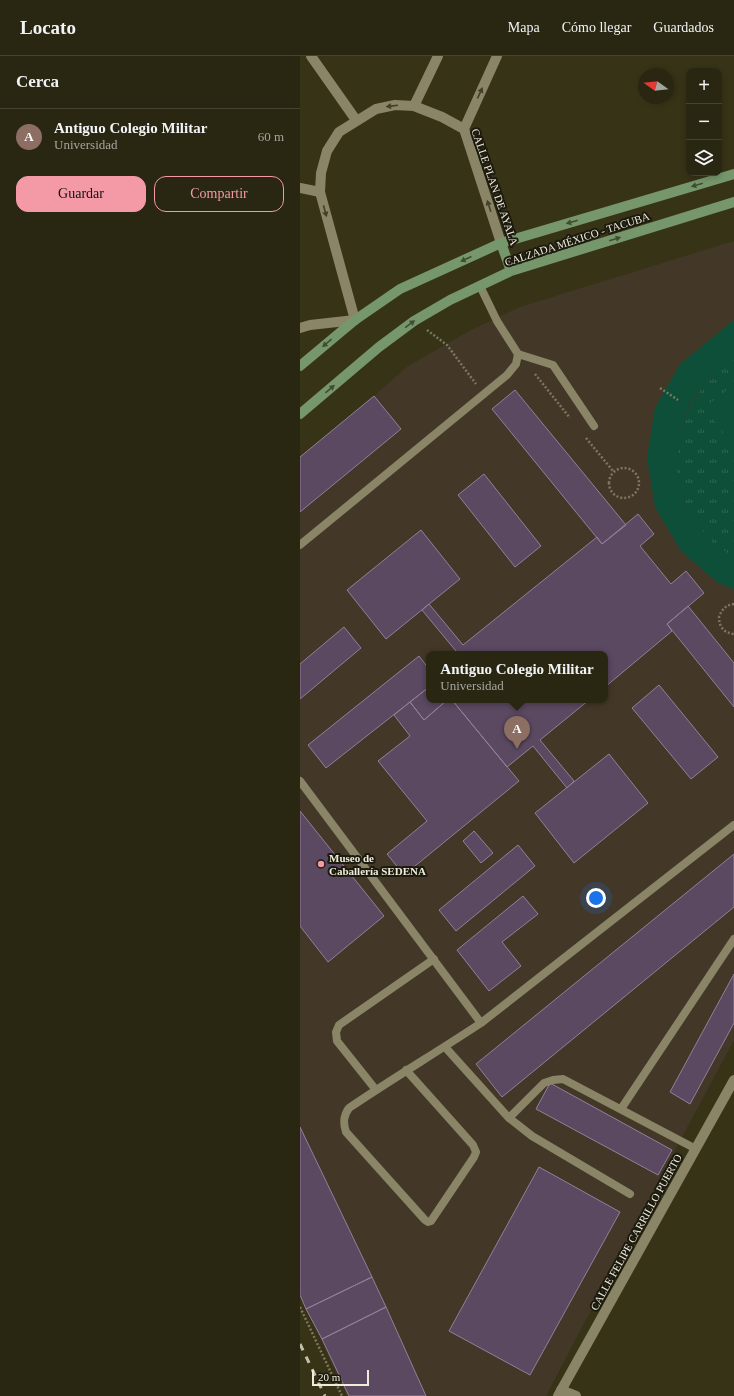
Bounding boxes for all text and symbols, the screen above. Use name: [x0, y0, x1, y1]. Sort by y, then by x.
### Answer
text: Locato: [20, 17, 76, 38]
text: Mapa: [508, 20, 540, 35]
text: Cómo llegar: [562, 20, 631, 35]
text: Guardados: [653, 20, 714, 35]
north arrow: [638, 68, 674, 104]
map controls: [686, 68, 722, 176]
button: +: [686, 68, 722, 104]
text: Cerca: [16, 72, 59, 91]
one-way arrow: [477, 88, 483, 99]
one-way arrow: [386, 103, 398, 110]
button: −: [686, 104, 722, 140]
text: Antiguo Colegio Militar: [54, 120, 207, 136]
street label: CALLE PLAN DE AYALA: [469, 127, 521, 247]
text: A: [24, 129, 34, 144]
text: 60 m: [258, 129, 284, 144]
text: Universidad: [54, 137, 118, 152]
button: layers: [686, 140, 722, 176]
button: Guardar: [16, 176, 146, 212]
button: Compartir: [154, 176, 284, 212]
one-way arrow: [690, 182, 702, 188]
one-way arrow: [486, 200, 492, 212]
one-way arrow: [322, 205, 328, 217]
street label: CALZADA MÉXICO - TACUBA: [503, 210, 651, 268]
one-way arrow: [566, 219, 578, 225]
one-way arrow: [610, 236, 622, 242]
one-way arrow: [460, 256, 472, 262]
one-way arrow: [405, 319, 416, 328]
one-way arrow: [322, 339, 333, 348]
one-way arrow: [325, 384, 335, 393]
popup: [426, 651, 608, 703]
text: Antiguo Colegio Militar: [440, 661, 594, 677]
text: Universidad: [440, 678, 504, 693]
pin: A: [504, 716, 530, 749]
place label: Museo de Caballería SEDENA: [329, 852, 426, 877]
marker: Museo de Caballería SEDENA: [316, 859, 326, 869]
your location: [586, 888, 606, 908]
street label: CALLE FELIPE CARRILLO PUERTO: [588, 1152, 684, 1312]
scale bar: [312, 1368, 369, 1387]
text: 20 m: [318, 1371, 340, 1383]

